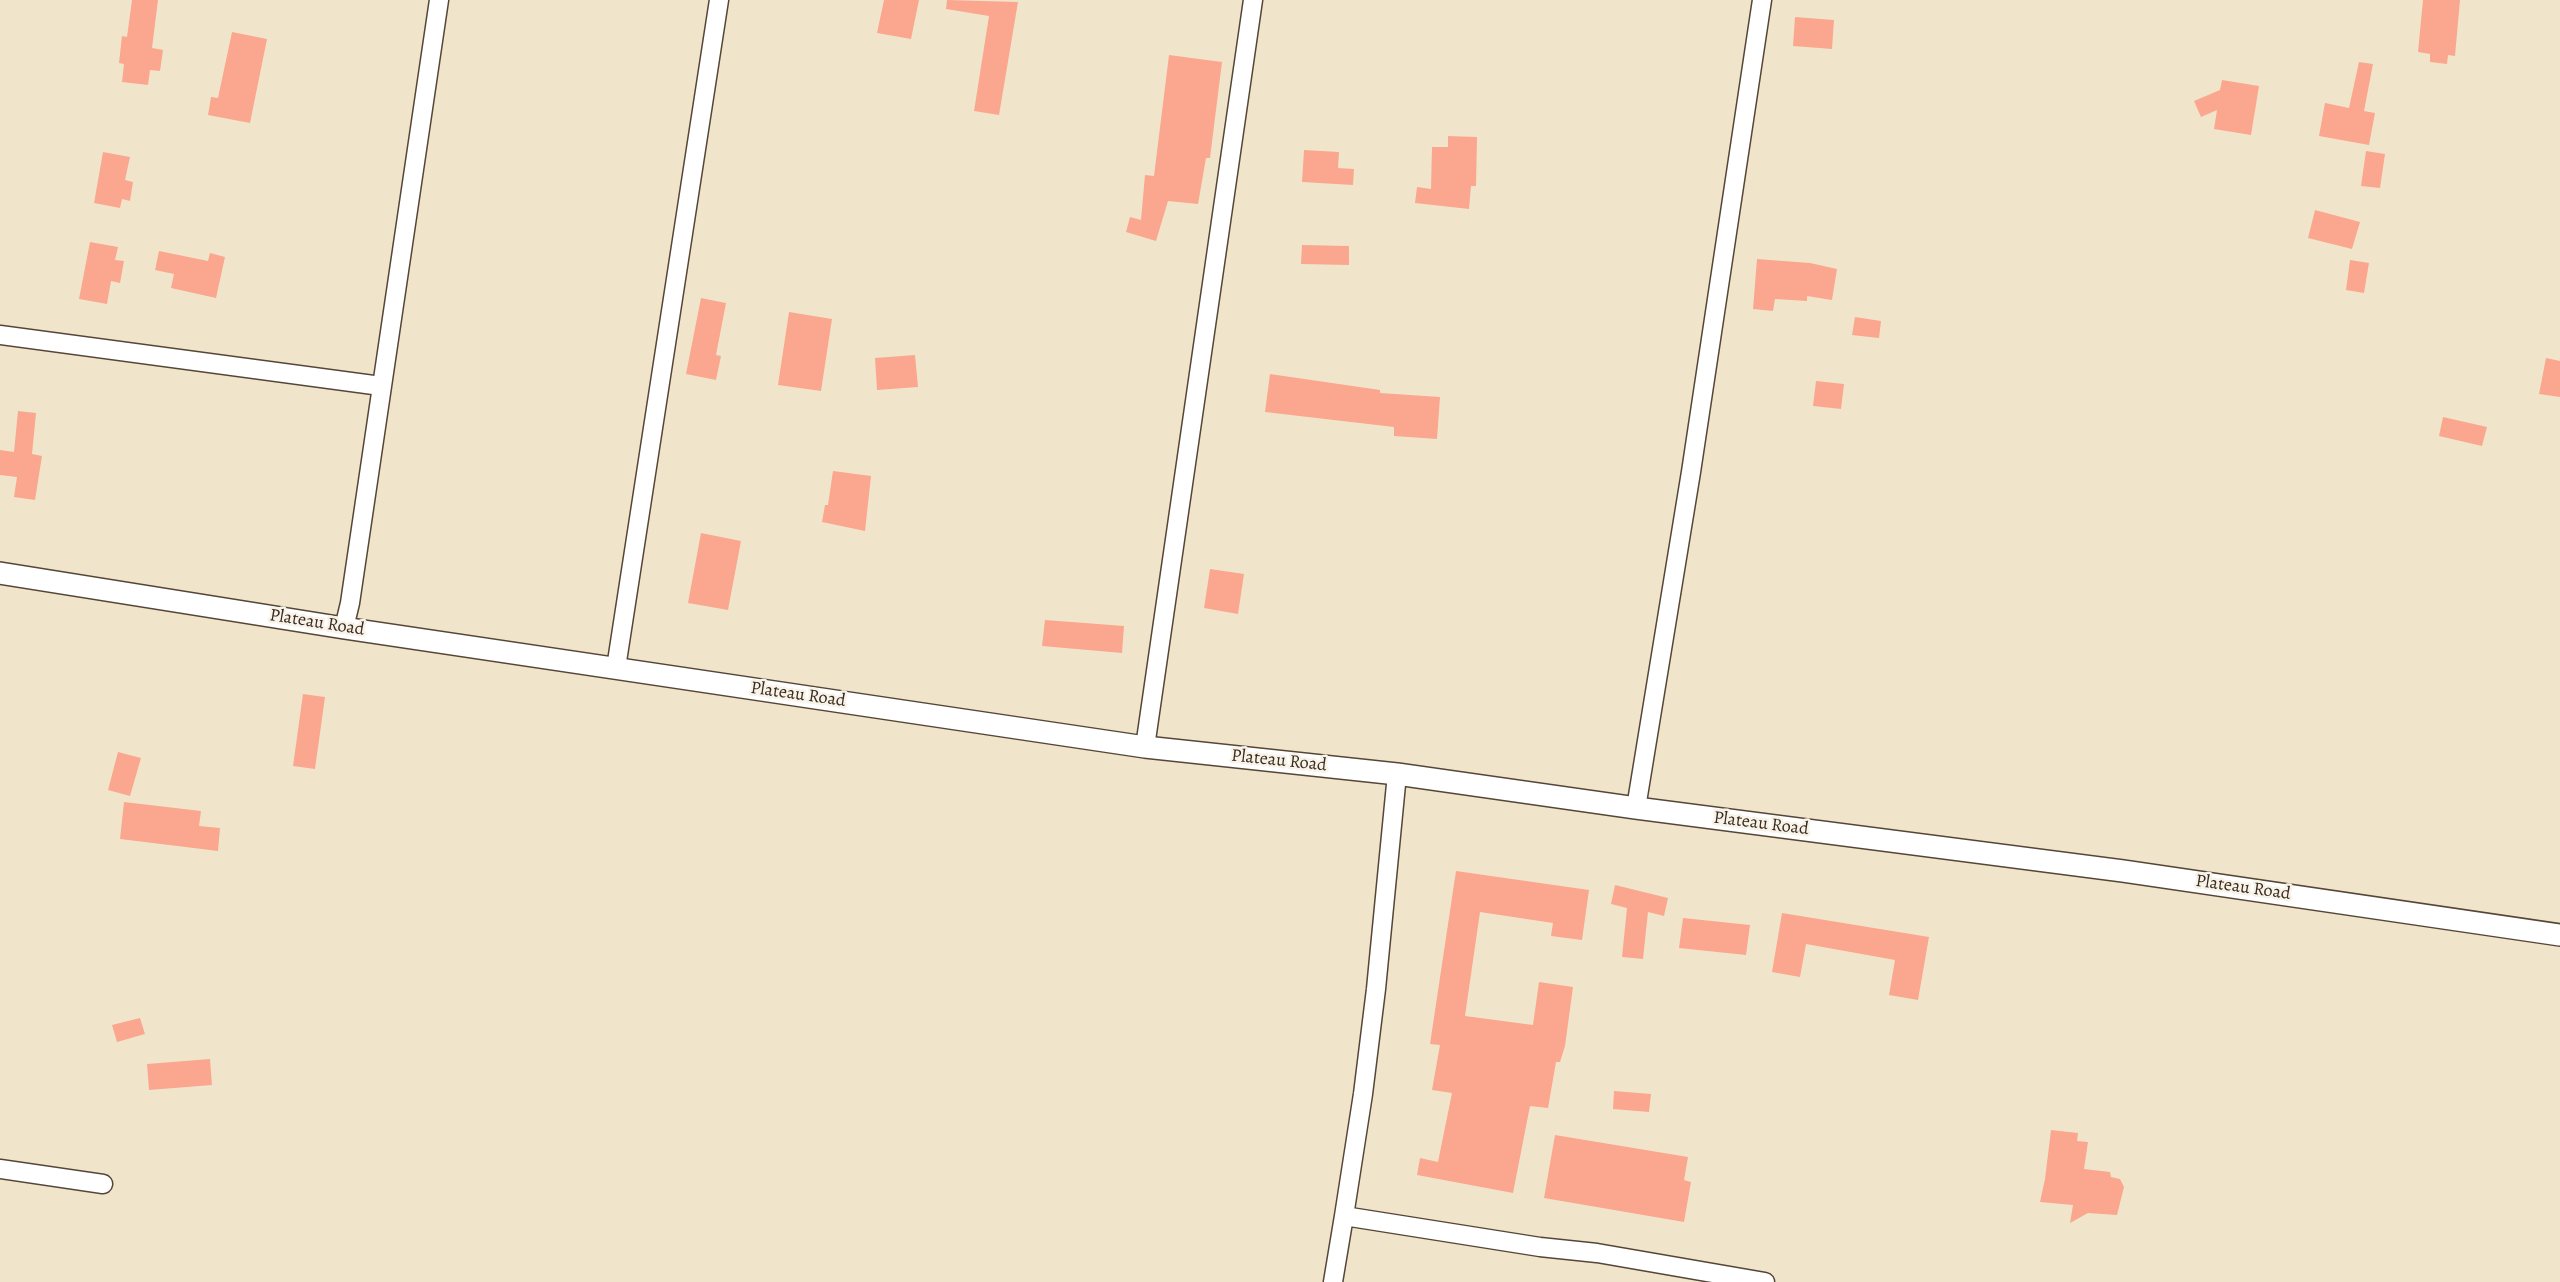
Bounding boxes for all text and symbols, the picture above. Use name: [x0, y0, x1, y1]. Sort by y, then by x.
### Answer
street label: Plateau Road: [268, 605, 366, 641]
street label: Plateau Road: [749, 678, 847, 712]
street label: Plateau Road: [1230, 745, 1328, 777]
street label: Plateau Road: [1712, 807, 1810, 841]
street label: Plateau Road: [2194, 871, 2292, 905]

